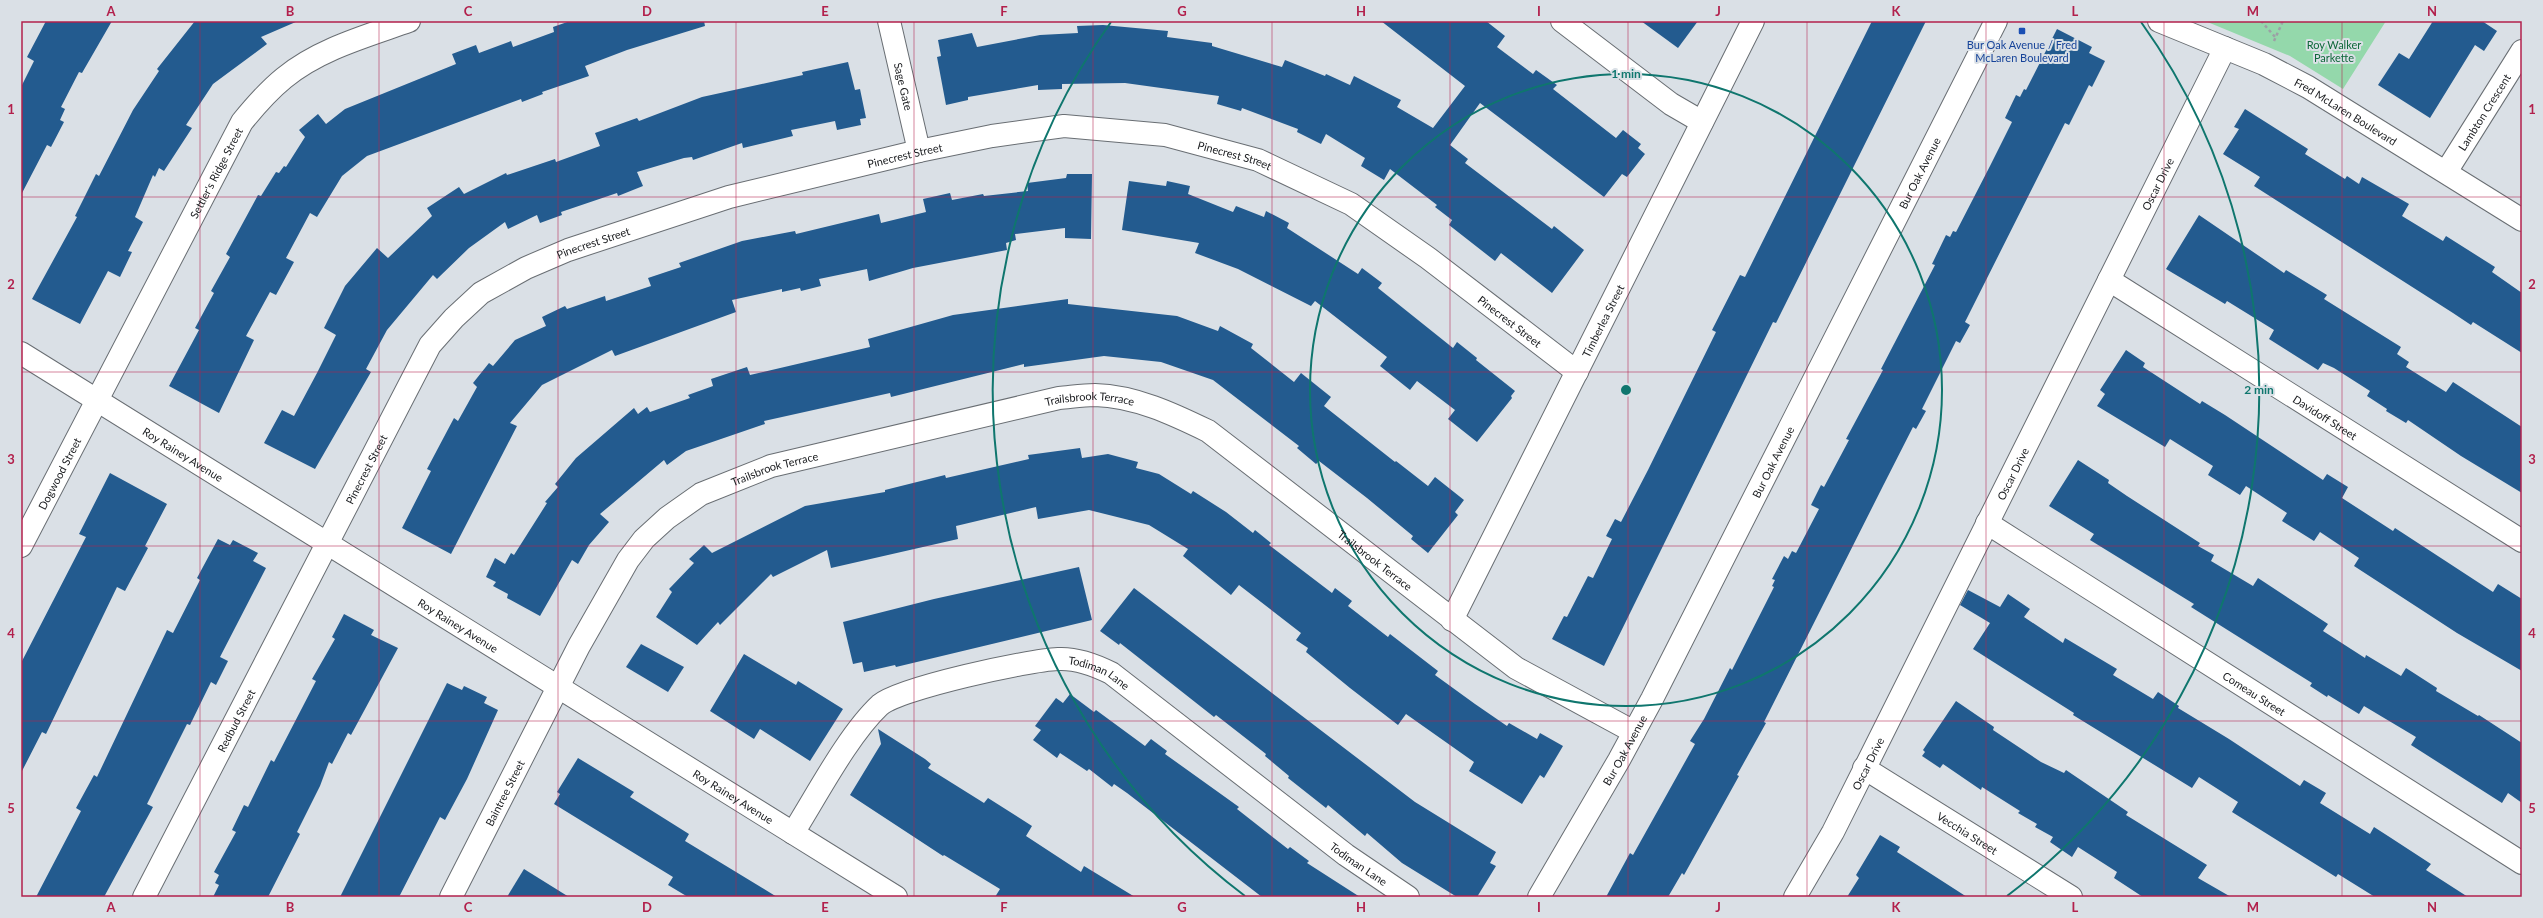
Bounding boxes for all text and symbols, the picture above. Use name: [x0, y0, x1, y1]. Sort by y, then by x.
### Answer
text: A: [105, 3, 116, 19]
text: B: [286, 3, 295, 19]
text: C: [464, 3, 473, 19]
text: D: [642, 3, 652, 19]
text: E: [821, 3, 829, 19]
text: F: [1000, 3, 1008, 19]
text: G: [1177, 3, 1187, 19]
text: H: [1356, 3, 1366, 19]
text: I: [1537, 3, 1541, 19]
text: J: [1715, 3, 1721, 19]
text: K: [1892, 3, 1902, 19]
text: L: [2072, 3, 2079, 19]
text: M: [2247, 3, 2259, 19]
text: N: [2427, 3, 2437, 19]
marker: Bur Oak Avenue / Fred McLaren Boulevard: [2017, 26, 2027, 36]
place label: Bur Oak Avenue / Fred McLaren Boulevard: [1967, 38, 2077, 64]
park label: Roy Walker Parkette: [2307, 38, 2361, 64]
street label: Sage Gate: [892, 61, 916, 112]
text: 1 min: [1611, 66, 1641, 81]
street label: Lambton Crescent: [2455, 71, 2513, 153]
street label: Fred McLaren Boulevard: [2292, 75, 2400, 147]
text: 1: [7, 101, 15, 117]
text: 1: [2528, 101, 2536, 117]
street label: Settler's Ridge Street: [187, 125, 245, 220]
street label: Bur Oak Avenue: [1895, 135, 1943, 211]
street label: Pinecrest Street: [1196, 138, 1274, 172]
street label: Pinecrest Street: [866, 140, 943, 170]
street label: Oscar Drive: [2139, 155, 2176, 212]
street label: Pinecrest Street: [554, 224, 631, 261]
text: 2: [7, 276, 15, 292]
text: 2: [2528, 276, 2536, 292]
street label: Timberlea Street: [1579, 282, 1626, 359]
street label: Pinecrest Street: [1476, 292, 1545, 349]
text: 2 min: [2244, 382, 2274, 397]
centre of rings: [1619, 383, 1633, 397]
street label: Trailsbrook Terrace: [1043, 388, 1136, 408]
street label: Davidoff Street: [2291, 392, 2360, 442]
street label: Roy Rainey Avenue: [141, 424, 226, 484]
street label: Bur Oak Avenue: [1749, 424, 1796, 500]
street label: Pinecrest Street: [342, 432, 389, 506]
street label: Dogwood Street: [35, 435, 83, 511]
street label: Oscar Drive: [1994, 445, 2031, 502]
street label: Trailsbrook Terrace: [729, 449, 819, 488]
text: 3: [7, 451, 15, 467]
text: 3: [2528, 451, 2536, 467]
street label: Trailsbrook Terrace: [1335, 527, 1415, 593]
street label: Roy Rainey Avenue: [416, 595, 501, 655]
text: 4: [7, 625, 15, 641]
text: 4: [2528, 625, 2536, 641]
street label: Todiman Lane: [1068, 653, 1133, 692]
street label: Comeau Street: [2221, 668, 2288, 718]
street label: Redbud Street: [214, 687, 257, 754]
street label: Bur Oak Avenue: [1599, 712, 1649, 787]
street label: Oscar Drive: [1849, 735, 1886, 792]
street label: Baintree Street: [482, 758, 526, 828]
street label: Roy Rainey Avenue: [691, 766, 776, 826]
text: 5: [7, 800, 15, 816]
text: 5: [2528, 800, 2536, 816]
street label: Vecchia Street: [1935, 809, 2000, 856]
street label: Todiman Lane: [1328, 839, 1390, 888]
text: A: [105, 899, 116, 915]
text: B: [286, 899, 295, 915]
text: C: [464, 899, 473, 915]
text: D: [642, 899, 652, 915]
text: E: [821, 899, 829, 915]
text: F: [1000, 899, 1008, 915]
text: G: [1177, 899, 1187, 915]
text: H: [1356, 899, 1366, 915]
text: I: [1537, 899, 1541, 915]
text: J: [1715, 899, 1721, 915]
text: K: [1892, 899, 1902, 915]
text: L: [2072, 899, 2079, 915]
text: M: [2247, 899, 2259, 915]
text: N: [2427, 899, 2437, 915]

